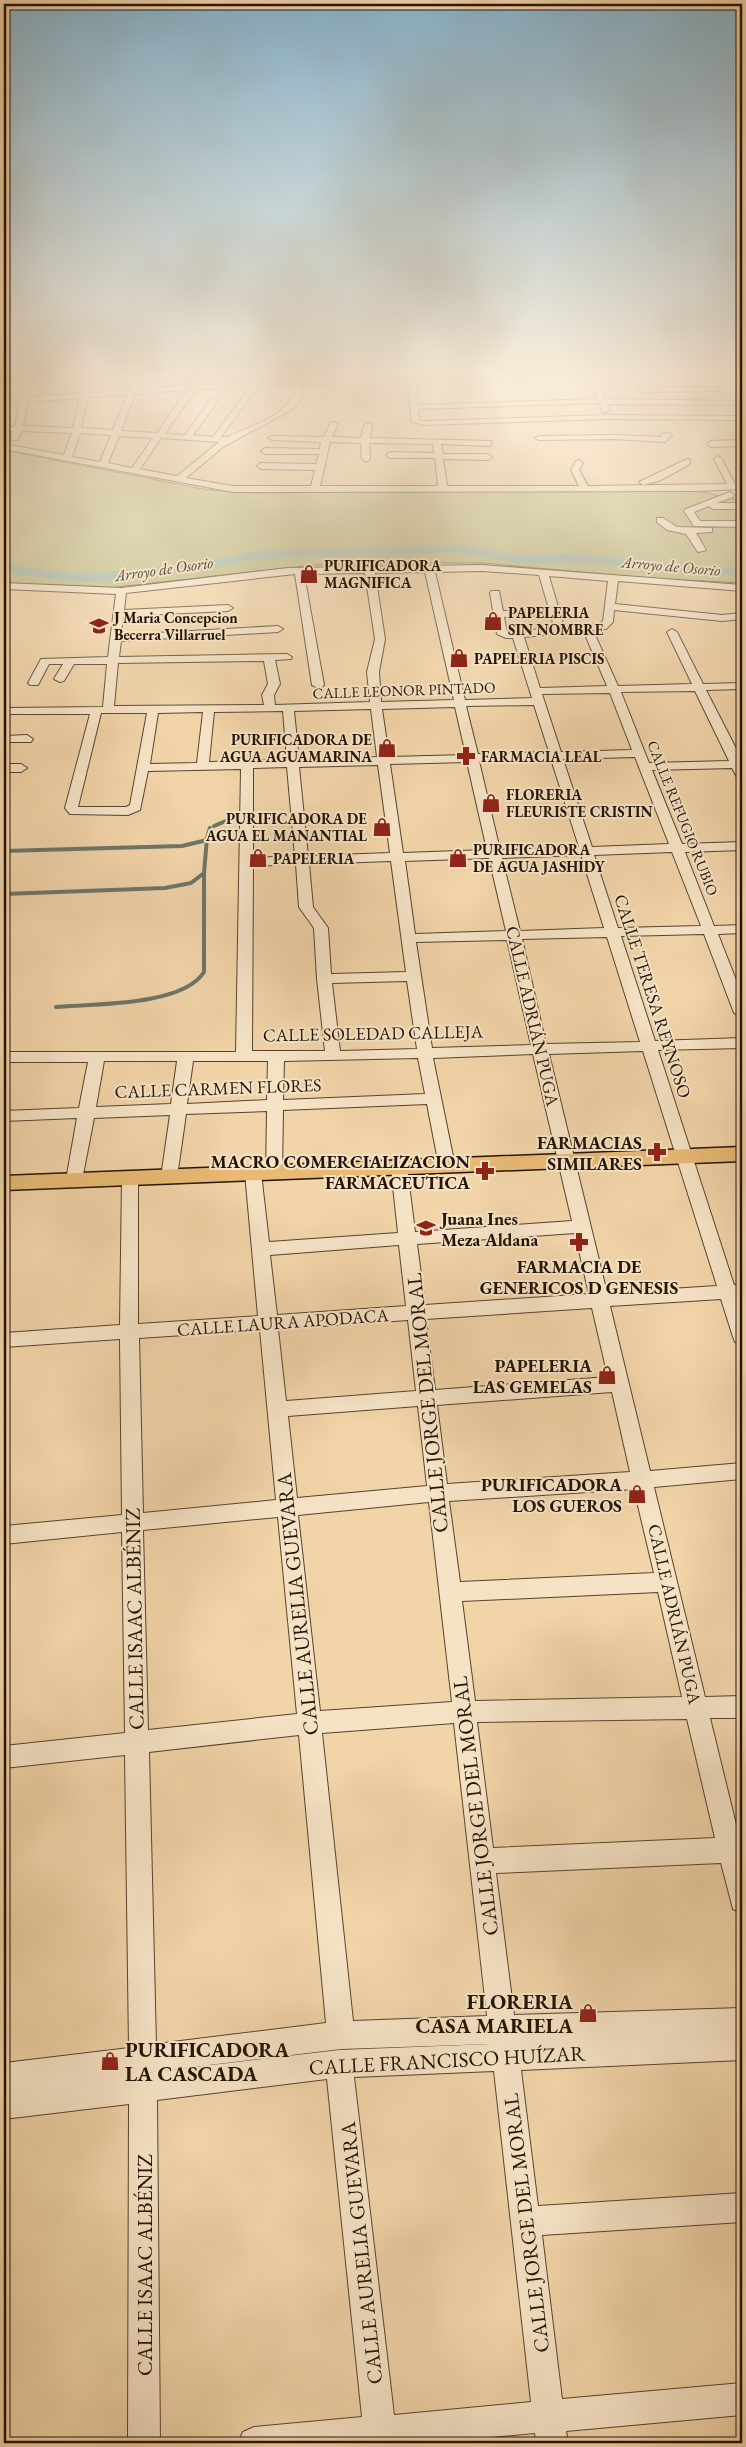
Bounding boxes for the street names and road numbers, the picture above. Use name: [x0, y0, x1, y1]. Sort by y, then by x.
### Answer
street label: CALLE LEONOR PINTADO: [312, 677, 496, 703]
street label: CALLE REFUGIO RUBIO: [643, 738, 723, 898]
street label: CALLE TERESA REYNOSO: [609, 891, 697, 1101]
street label: CALLE ADRIÁN PUGA: [501, 924, 565, 1109]
street label: CALLE SOLEDAD CALLEJA: [263, 1020, 484, 1046]
street label: CALLE CARMEN FLORES: [114, 1073, 322, 1103]
street label: CALLE JORGE DEL MORAL: [400, 1271, 454, 1534]
street label: CALLE LAURA APODACA: [176, 1303, 390, 1341]
street label: CALLE AURELIA GUEVARA: [270, 1471, 324, 1737]
street label: CALLE ISAAC ALBÉNIZ: [119, 1508, 149, 1730]
street label: CALLE ADRIÁN PUGA: [643, 1522, 707, 1707]
street label: CALLE JORGE DEL MORAL: [446, 1674, 504, 1937]
street label: CALLE FRANCISCO HUÍZAR: [308, 2039, 587, 2081]
street label: CALLE JORGE DEL MORAL: [497, 2091, 555, 2354]
street label: CALLE AURELIA GUEVARA: [334, 2120, 388, 2386]
street label: CALLE ISAAC ALBÉNIZ: [131, 2154, 158, 2376]

